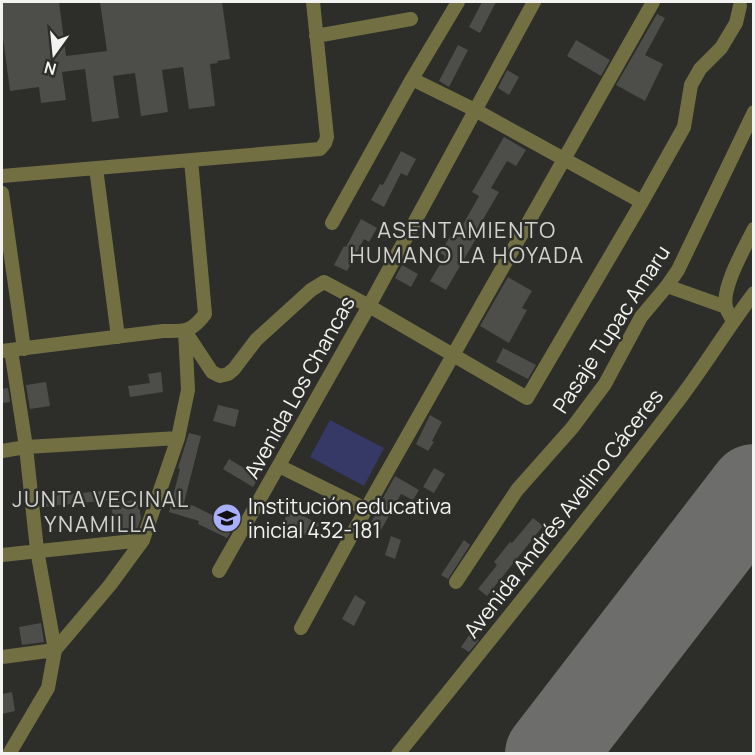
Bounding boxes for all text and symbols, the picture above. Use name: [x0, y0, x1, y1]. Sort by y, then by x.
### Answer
north arrow: [24, 24, 84, 84]
text: N: [42, 56, 59, 81]
district label: ASENTAMIENTO HUMANO LA HOYADA: [349, 215, 585, 270]
street label: Pasaje Tupac Amaru: [546, 240, 676, 418]
street label: Avenida Los Chancas: [237, 291, 361, 483]
street label: Avenida Andrés Avelino Cáceres: [457, 383, 669, 643]
district label: JUNTA VECINAL YNAMILLA: [12, 484, 190, 539]
place label: Institución educativa inicial 432-181: [248, 492, 451, 544]
school or university icon: Institución educativa inicial 432-181: [211, 502, 243, 534]

